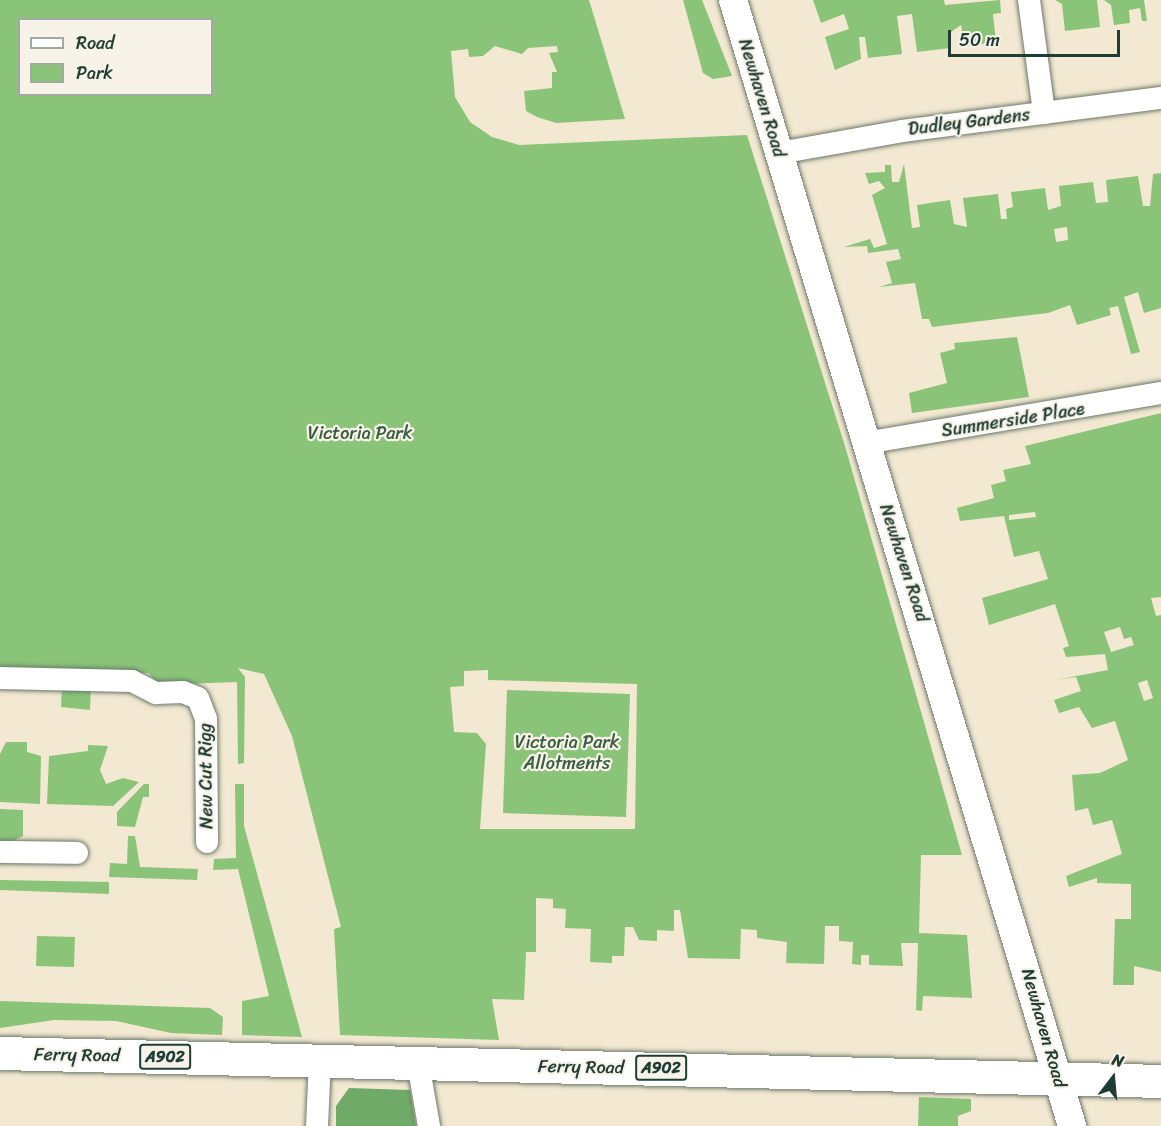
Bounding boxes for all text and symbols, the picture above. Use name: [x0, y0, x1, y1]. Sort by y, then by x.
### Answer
legend: [18, 18, 213, 96]
scale bar: [951, 18, 1124, 56]
text: 50 m: [959, 24, 1000, 56]
text: Road: [76, 27, 115, 59]
street label: Newhaven Road: [734, 36, 790, 160]
text: Park: [76, 57, 113, 89]
street label: Dudley Gardens: [907, 104, 1031, 140]
street label: Summerside Place: [940, 398, 1086, 442]
park label: Victoria Park: [308, 422, 412, 444]
street label: Newhaven Road: [875, 501, 933, 625]
street label: New Cut Rigg: [194, 723, 218, 829]
park label: Victoria Park Allotments: [515, 732, 619, 774]
street label: Newhaven Road: [1017, 966, 1071, 1090]
street label: Ferry Road: [34, 1043, 120, 1067]
road number: A902: [138, 1044, 192, 1070]
text: N: [1109, 1045, 1127, 1076]
north arrow: [1083, 1048, 1143, 1108]
street label: Ferry Road: [538, 1055, 624, 1079]
road number: A902: [634, 1055, 688, 1081]

